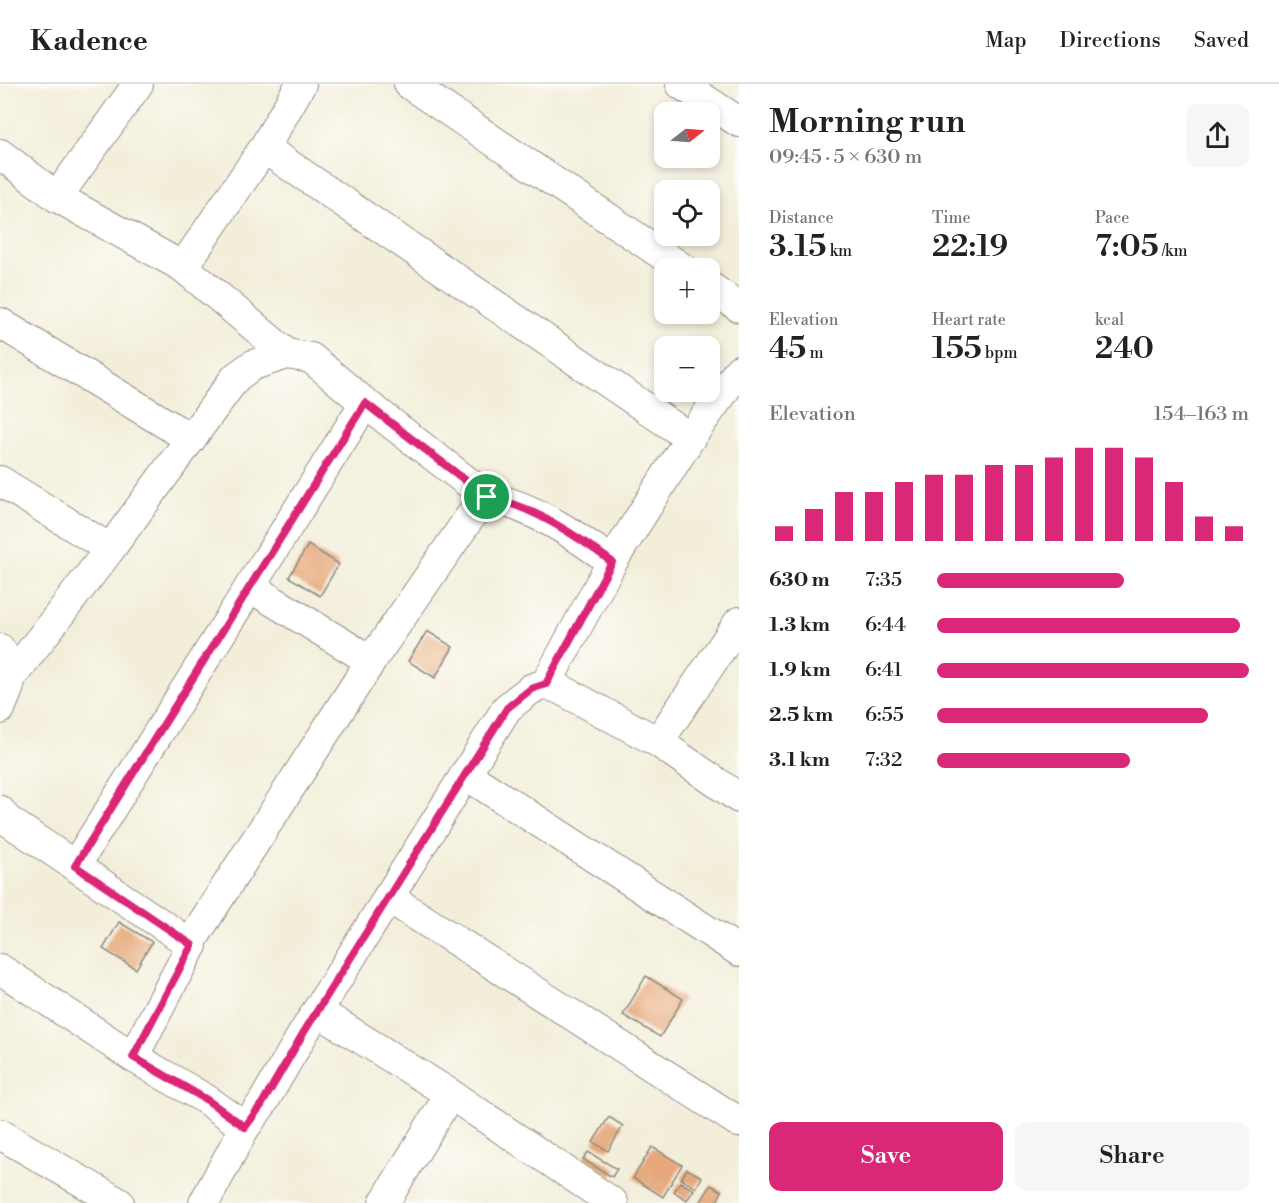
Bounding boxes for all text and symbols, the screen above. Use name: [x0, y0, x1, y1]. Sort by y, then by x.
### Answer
text: Kadence: [30, 24, 148, 59]
text: Map: [985, 28, 1027, 54]
text: Directions: [1060, 28, 1161, 54]
text: Saved: [1194, 28, 1249, 54]
north arrow: [654, 102, 720, 168]
map controls: [654, 102, 720, 402]
text: Morning run: [769, 102, 966, 143]
button: share: [1186, 104, 1249, 167]
text: 09:45 · 5 × 630 m: [769, 145, 922, 170]
button: locate: [654, 180, 720, 246]
text: Distance: [769, 208, 834, 228]
text: Time: [932, 208, 971, 228]
text: Pace: [1095, 208, 1129, 228]
text: 3.15: [769, 228, 826, 266]
text: 22:19: [932, 228, 1008, 266]
text: 7:05: [1095, 228, 1159, 266]
text: km: [826, 241, 852, 261]
text: /km: [1159, 241, 1187, 261]
button: +: [654, 258, 720, 324]
text: Elevation: [769, 310, 838, 330]
text: Heart rate: [932, 310, 1006, 330]
text: kcal: [1095, 310, 1124, 330]
text: 45: [769, 330, 806, 368]
text: 155: [932, 330, 982, 368]
text: 240: [1095, 330, 1154, 368]
button: −: [654, 336, 720, 402]
text: m: [806, 343, 824, 363]
text: bpm: [982, 343, 1017, 363]
text: Elevation: [769, 402, 856, 427]
text: 154–163 m: [1154, 402, 1249, 427]
pin: [461, 471, 512, 522]
icon: arrive: [470, 480, 503, 513]
text: 630 m: [769, 568, 830, 593]
text: 7:35: [865, 568, 902, 593]
text: 1.3 km: [769, 613, 830, 638]
text: 6:44: [865, 613, 906, 638]
text: 1.9 km: [769, 658, 831, 683]
text: 6:41: [865, 658, 902, 683]
text: 2.5 km: [769, 703, 833, 728]
text: 6:55: [865, 703, 904, 728]
text: 3.1 km: [769, 748, 830, 773]
text: 7:32: [865, 748, 902, 773]
button: Save: [769, 1122, 1003, 1191]
button: Share: [1015, 1122, 1249, 1191]

